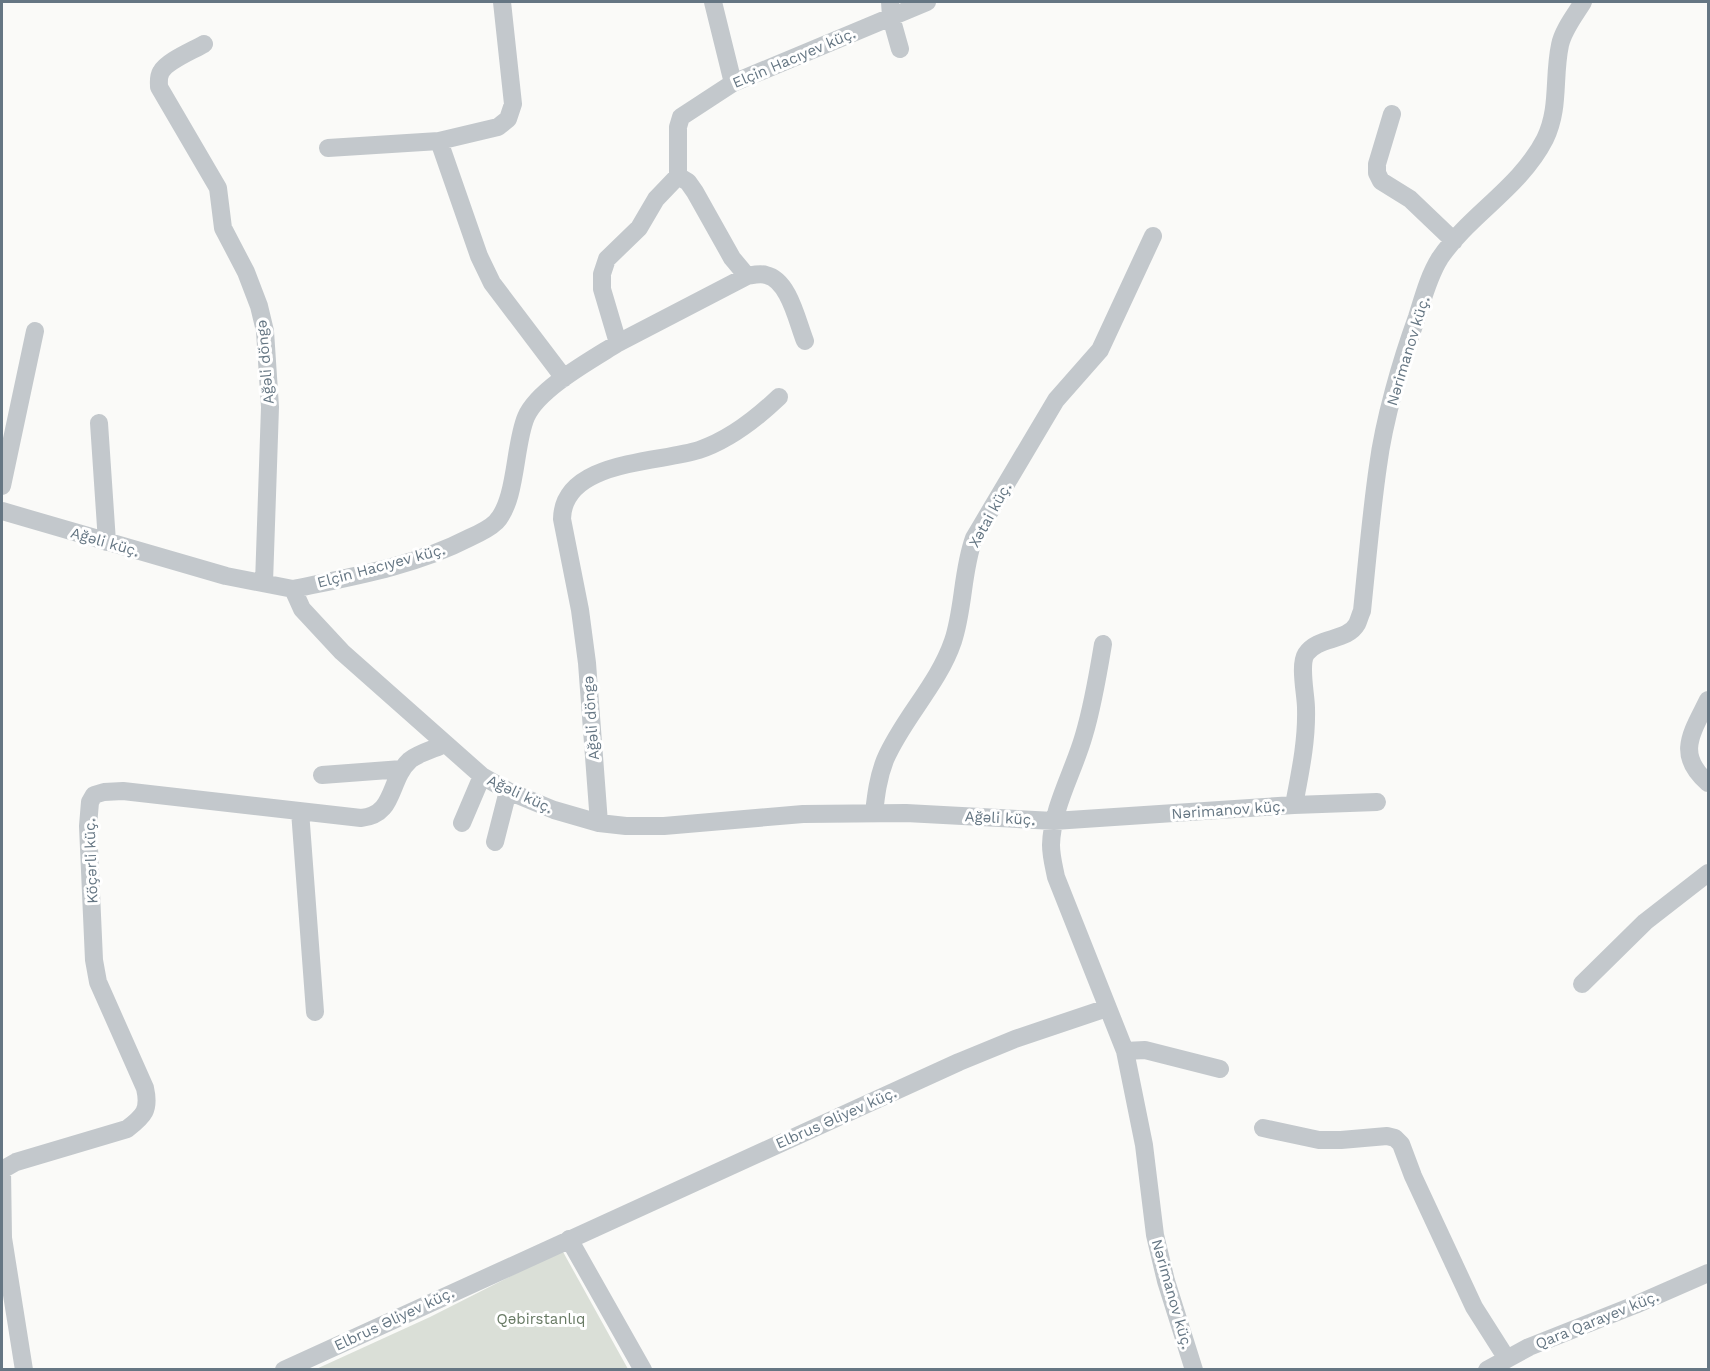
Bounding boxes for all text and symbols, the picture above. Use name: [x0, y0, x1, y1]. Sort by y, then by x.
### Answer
street label: Elçin Hacıyev küç.: [730, 24, 858, 92]
street label: Nərimanov küç.: [1383, 294, 1433, 408]
street label: Ağəli döngə: [252, 319, 278, 405]
street label: Xətai küç.: [965, 480, 1015, 550]
street label: Ağəli küç.: [69, 524, 141, 560]
street label: Elçin Hacıyev küç.: [315, 540, 447, 592]
street label: Ağəli döngə: [579, 675, 603, 761]
street label: Ağəli küç.: [484, 771, 556, 817]
street label: Nərimanov küç.: [1171, 797, 1285, 823]
street label: Ağəli küç.: [964, 807, 1036, 829]
street label: Köçərli küç.: [81, 818, 101, 904]
street label: Elbrus Əliyev küç.: [773, 1083, 899, 1153]
street label: Nərimanov küç.: [1148, 1237, 1196, 1351]
street label: Elbrus Əliyev küç.: [331, 1283, 457, 1355]
street label: Qara Qarayev küç.: [1533, 1287, 1661, 1353]
park label: Qəbirstanlıq: [497, 1310, 586, 1328]

